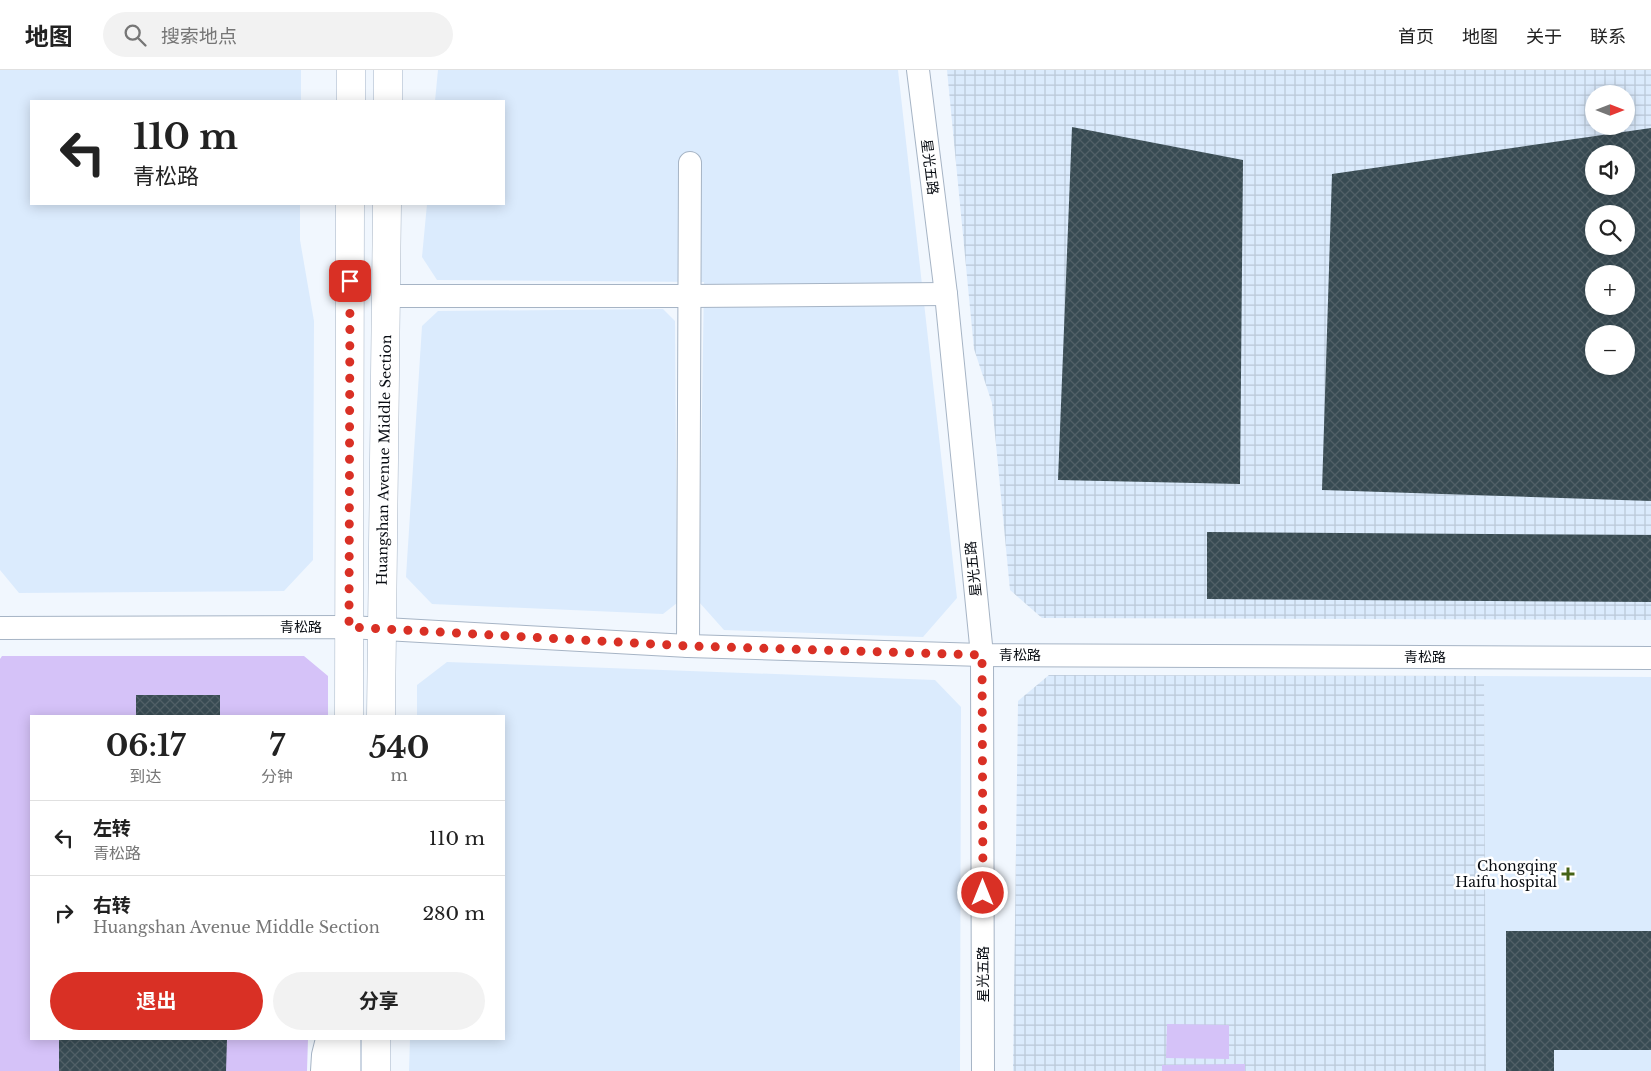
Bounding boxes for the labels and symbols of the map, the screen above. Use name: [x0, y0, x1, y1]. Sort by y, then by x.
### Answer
north arrow: [1585, 85, 1635, 135]
street label: 星光五路: [918, 138, 942, 196]
pin: [329, 260, 371, 302]
street label: Huangshan Avenue Middle Section: [373, 334, 395, 586]
street label: 星光五路: [961, 540, 985, 598]
street label: 青松路: [280, 618, 322, 636]
street label: 青松路: [999, 646, 1041, 664]
street label: 青松路: [1404, 648, 1446, 666]
place label: Chongqing Haifu hospital: [1455, 857, 1558, 891]
position arrow: [956, 866, 1008, 918]
marker: Chongqing Haifu hospital: [1561, 867, 1575, 881]
street label: 星光五路: [974, 946, 992, 1002]

